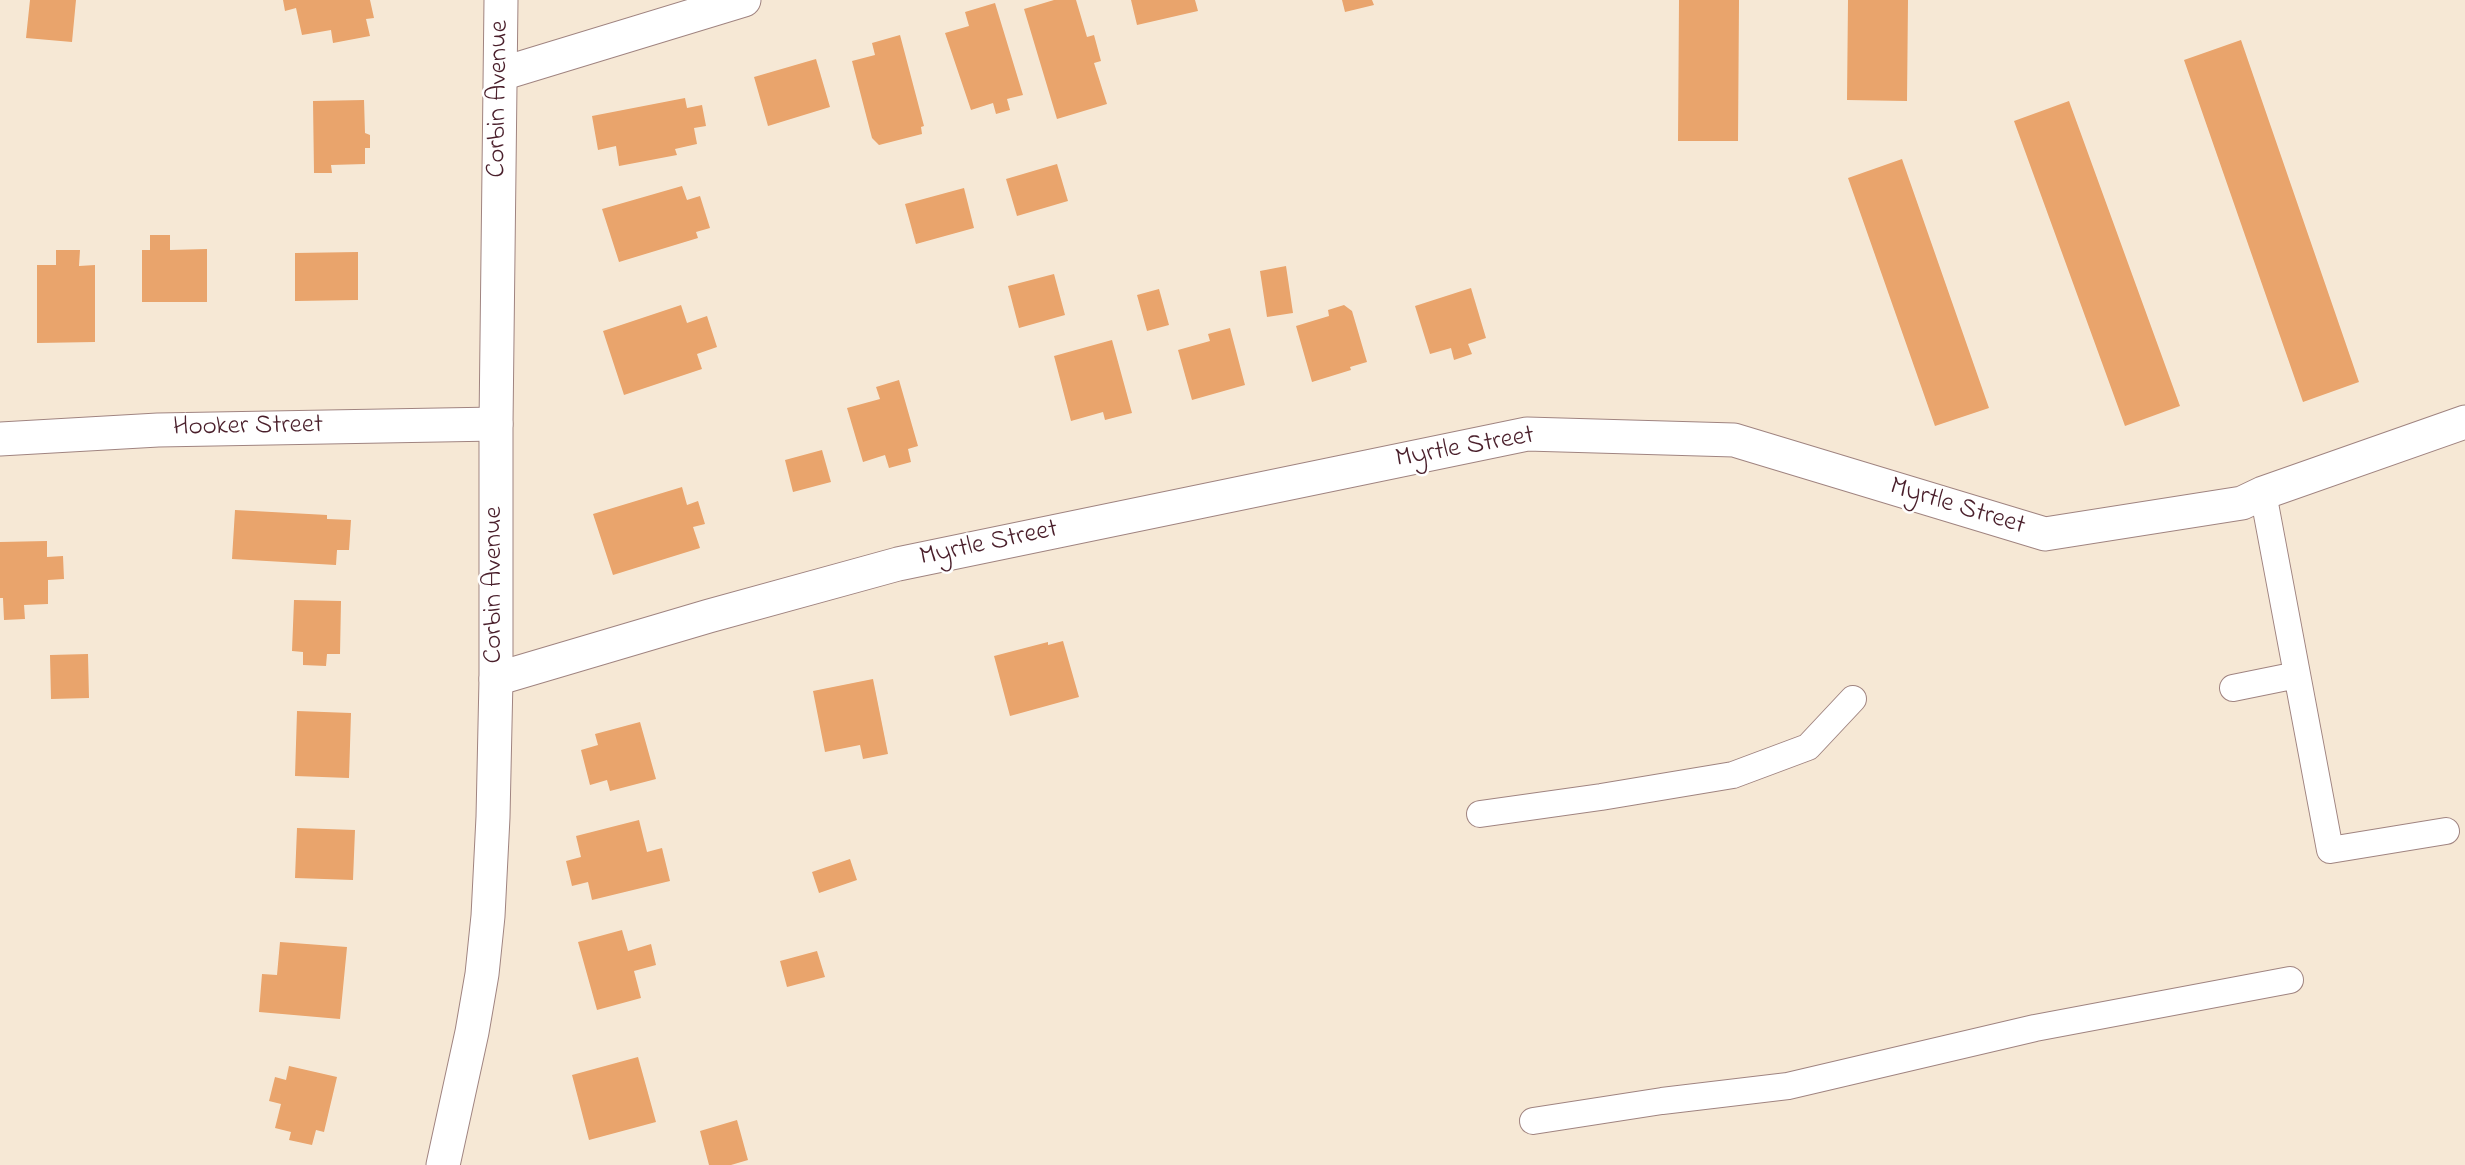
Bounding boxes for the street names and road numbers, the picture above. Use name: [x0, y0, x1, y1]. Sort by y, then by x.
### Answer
street label: Corbin Avenue: [482, 20, 518, 178]
street label: Hooker Street: [173, 410, 323, 446]
street label: Myrtle Street: [1393, 421, 1537, 477]
street label: Myrtle Street: [1885, 472, 2029, 544]
street label: Corbin Avenue: [480, 506, 512, 664]
street label: Myrtle Street: [917, 515, 1061, 575]

